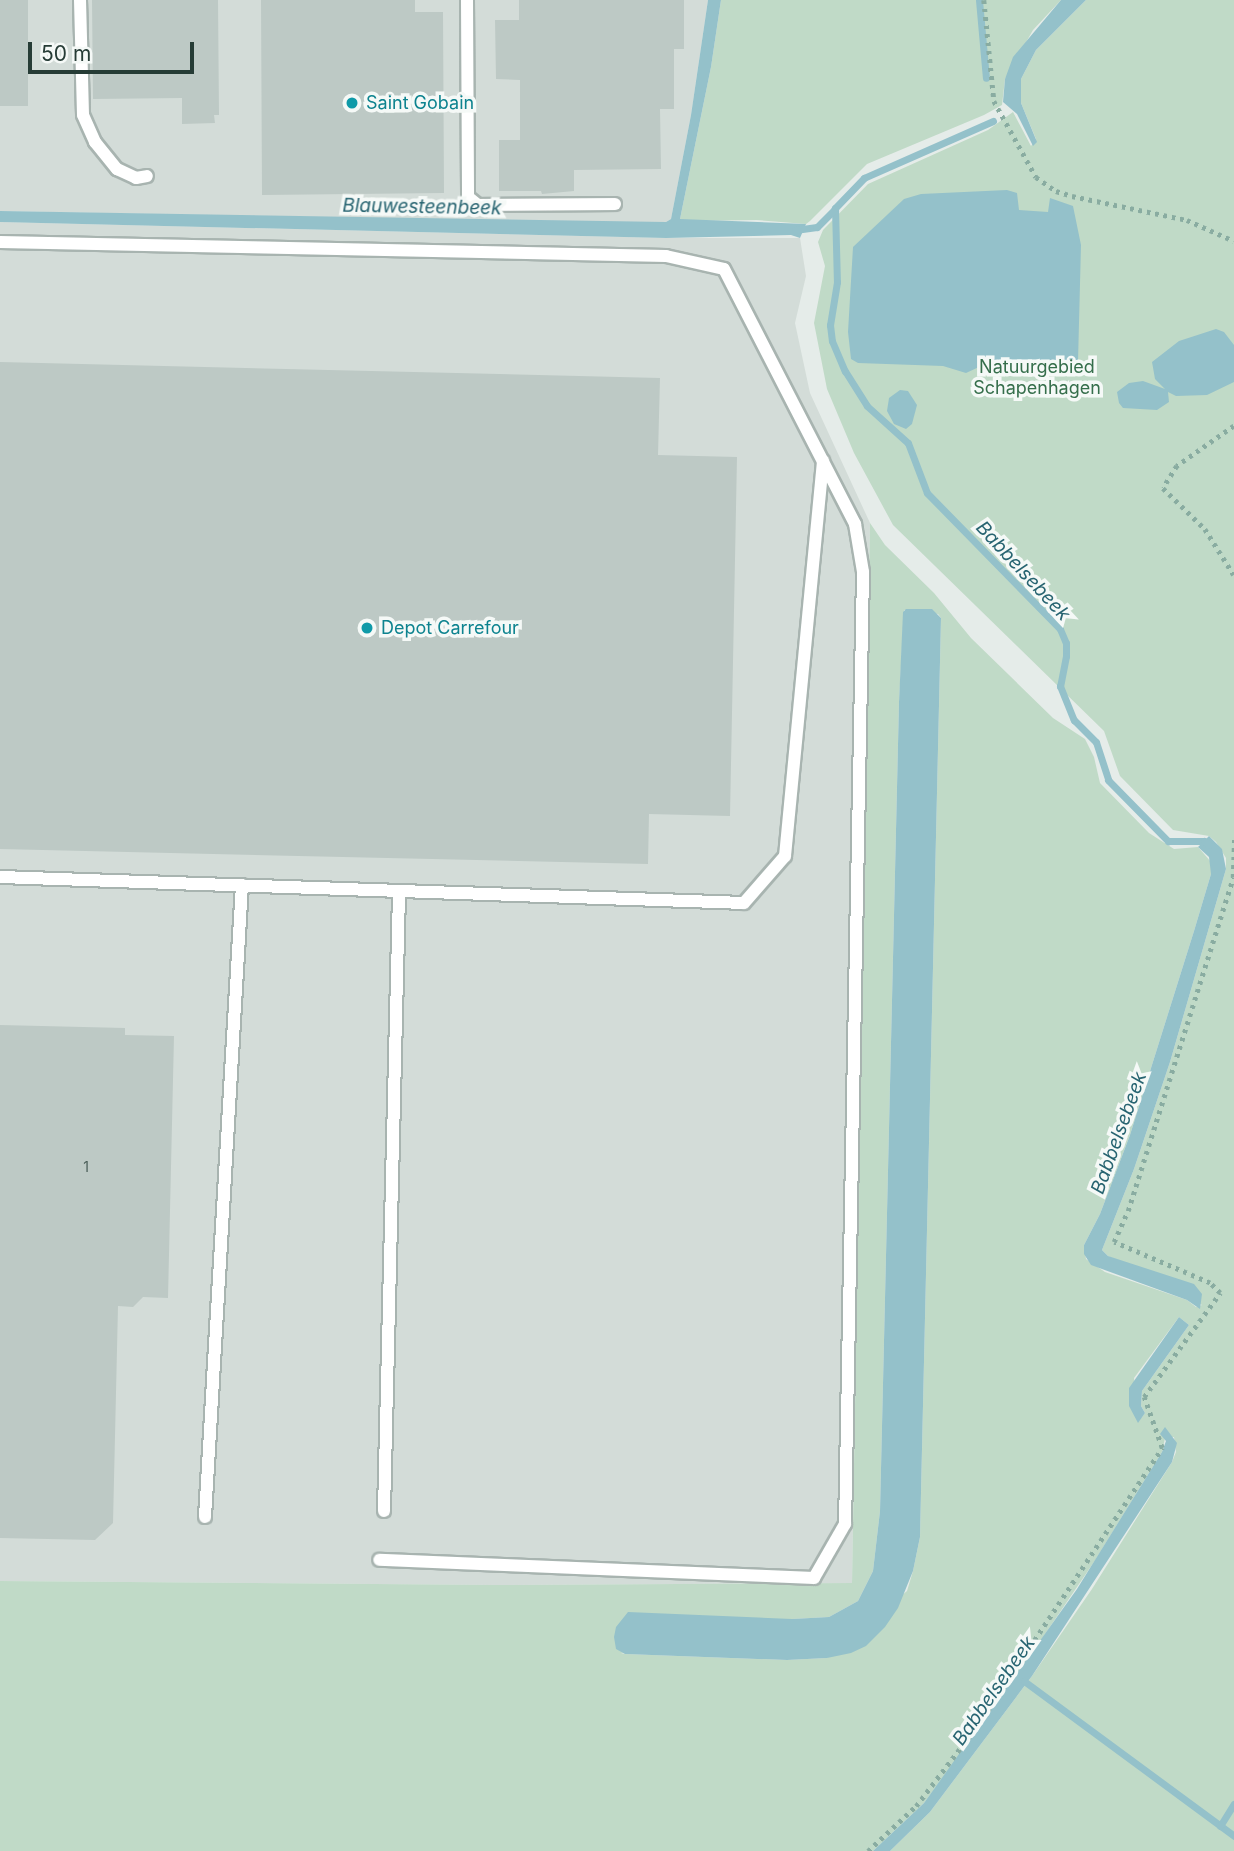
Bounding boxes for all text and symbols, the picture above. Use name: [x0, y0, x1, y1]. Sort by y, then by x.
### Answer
scale bar: [32, 28, 198, 72]
text: 50 m: [41, 41, 91, 66]
place label: Saint Gobain: [366, 92, 474, 114]
marker: Saint Gobain: [344, 95, 360, 111]
water label: Blauwesteenbeek: [342, 194, 502, 220]
park label: Natuurgebied Schapenhagen: [973, 357, 1101, 400]
water label: Babbelsebeek: [971, 516, 1075, 626]
place label: Depot Carrefour: [381, 617, 519, 639]
marker: Depot Carrefour: [359, 620, 375, 636]
water label: Babbelsebeek: [1086, 1069, 1152, 1197]
house number: 1: [83, 1159, 89, 1175]
water label: Babbelsebeek: [948, 1632, 1040, 1750]

